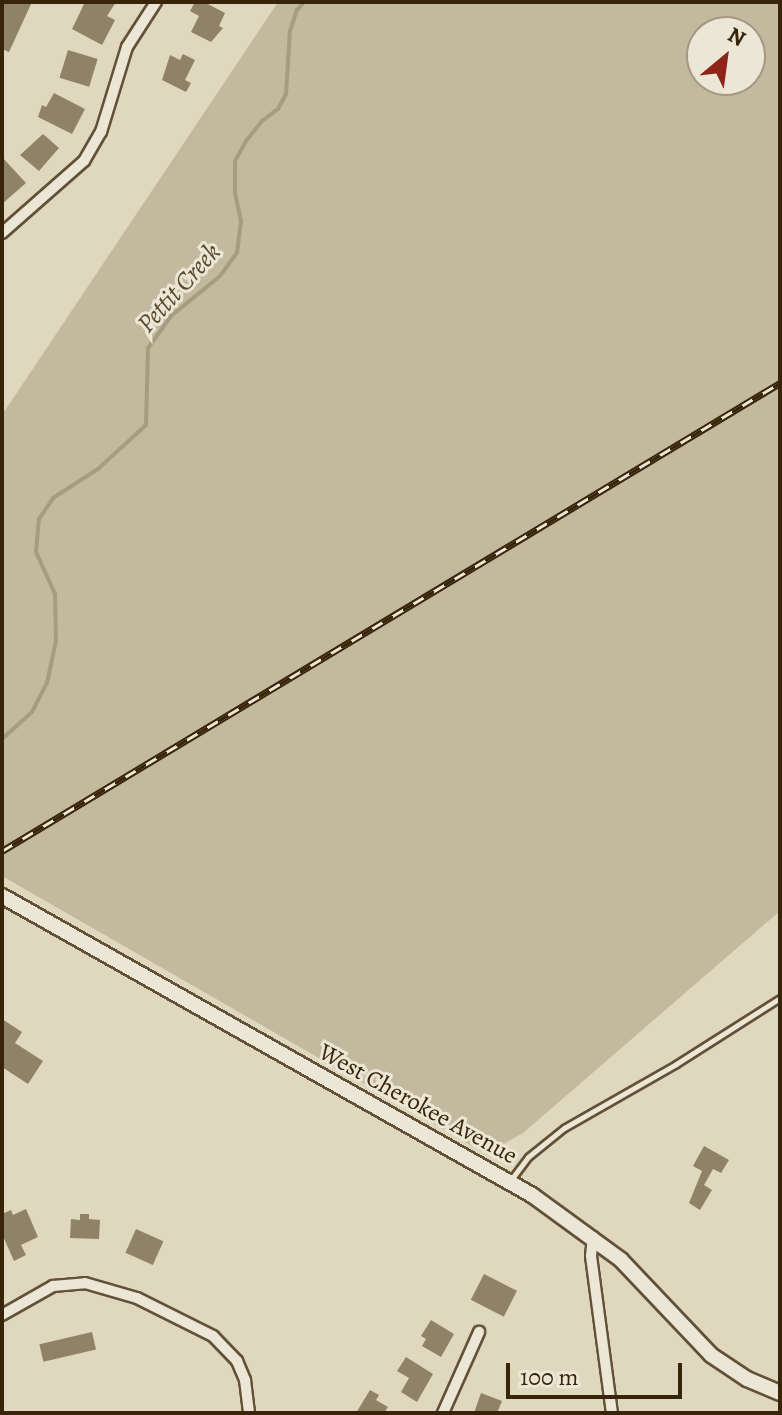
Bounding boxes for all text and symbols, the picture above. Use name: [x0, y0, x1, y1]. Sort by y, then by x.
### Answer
north arrow: [686, 16, 766, 96]
text: N: [722, 20, 751, 54]
water label: Pettit Creek: [131, 237, 227, 339]
street label: West Cherokee Avenue: [314, 1038, 522, 1170]
scale bar: [510, 1347, 686, 1397]
text: 100 m: [520, 1361, 579, 1393]

